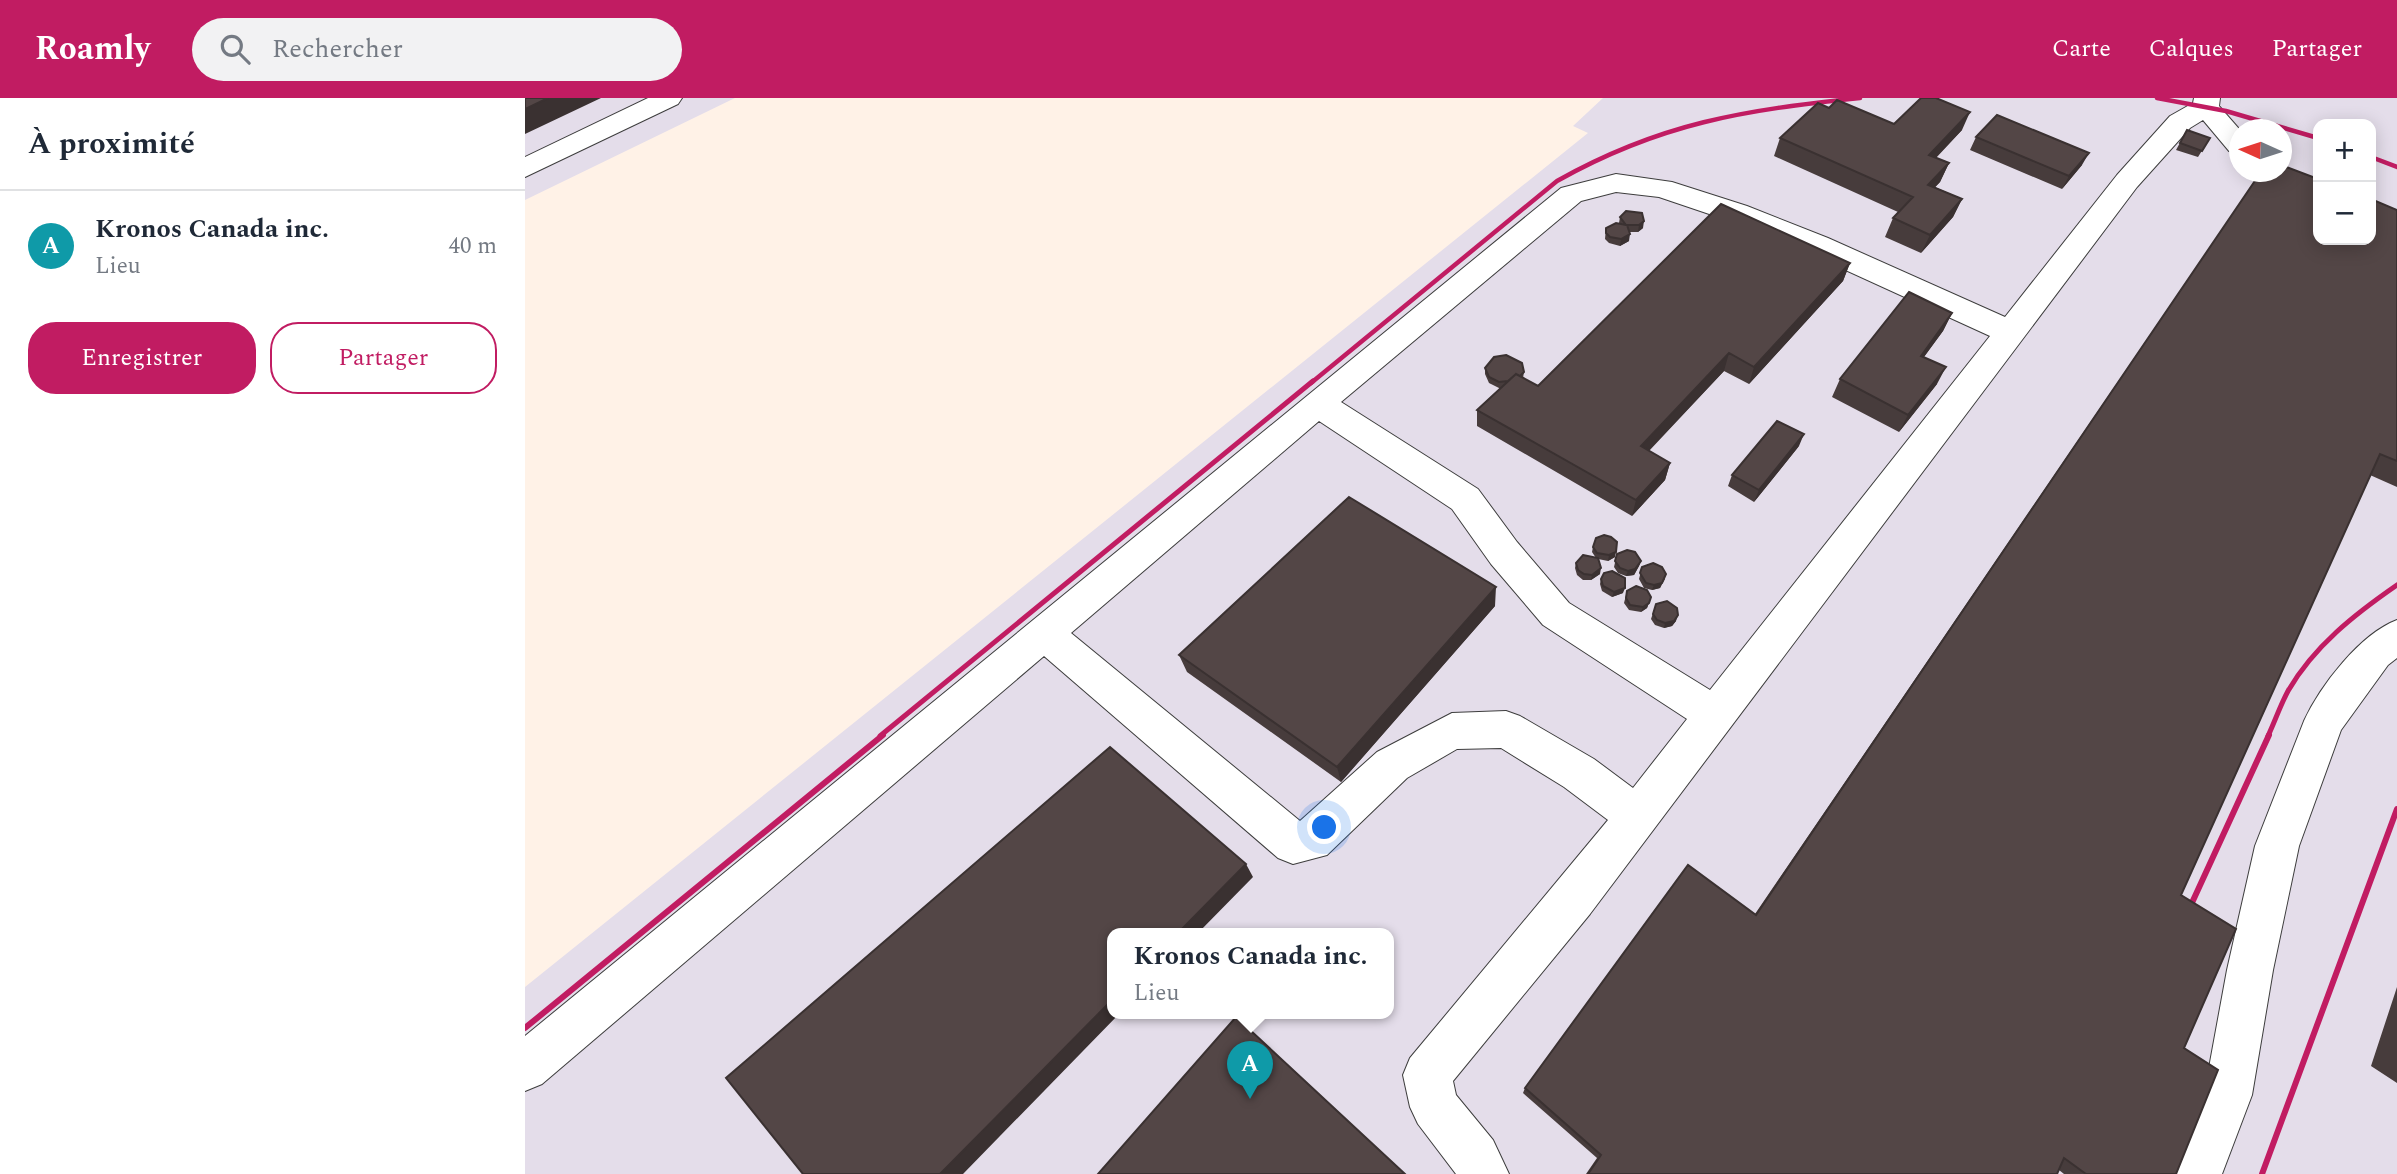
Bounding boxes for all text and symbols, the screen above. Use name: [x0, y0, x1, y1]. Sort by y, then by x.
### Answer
search box: [192, 18, 682, 81]
text: Roamly: [35, 24, 150, 74]
text: Rechercher: [272, 29, 403, 69]
icon: search: [216, 30, 254, 68]
text: Carte: [2052, 31, 2111, 67]
text: Calques: [2149, 31, 2234, 67]
text: Partager: [2272, 31, 2362, 67]
north arrow: [2229, 119, 2292, 182]
map controls: [2313, 119, 2376, 245]
button: +: [2313, 119, 2376, 182]
text: À proximité: [28, 121, 195, 167]
button: −: [2313, 182, 2376, 245]
text: Kronos Canada inc.: [95, 209, 329, 249]
text: A: [42, 229, 60, 264]
text: 40 m: [448, 229, 497, 264]
text: Lieu: [95, 249, 141, 284]
button: Enregistrer: [28, 322, 256, 394]
button: Partager: [270, 322, 497, 394]
your location: [1307, 810, 1341, 844]
popup: [1107, 928, 1394, 1019]
text: Kronos Canada inc.: [1134, 936, 1367, 976]
text: Lieu: [1134, 976, 1179, 1011]
pin: A: [1227, 1041, 1273, 1099]

